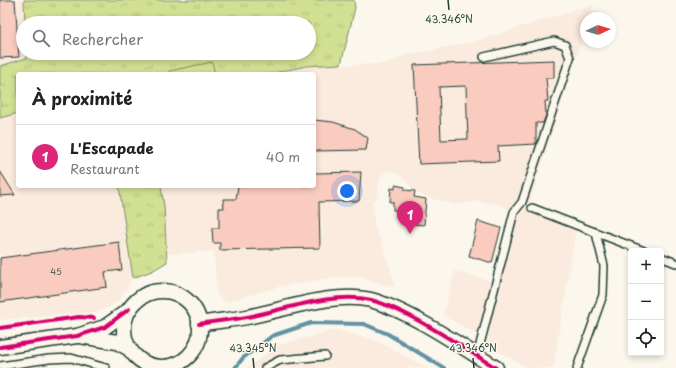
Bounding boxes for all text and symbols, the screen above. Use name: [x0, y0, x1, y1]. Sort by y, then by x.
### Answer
text: 43.346°N: [425, 11, 473, 26]
north arrow: [580, 12, 616, 48]
search box: [16, 16, 316, 60]
icon: search: [30, 27, 52, 49]
text: Rechercher: [62, 27, 143, 50]
text: À proximité: [32, 85, 132, 111]
text: L'Escapade: [70, 136, 154, 159]
text: 1: [42, 147, 48, 166]
text: 40 m: [266, 147, 300, 166]
text: Restaurant: [70, 159, 140, 178]
your location: [337, 181, 357, 201]
pin: 1: [397, 201, 423, 234]
map controls: [628, 248, 664, 356]
button: +: [628, 248, 664, 284]
house number: 45: [50, 264, 62, 278]
button: −: [628, 284, 664, 320]
button: locate: [628, 320, 664, 356]
text: 43.345°N: [229, 340, 277, 355]
text: 43.346°N: [449, 340, 497, 355]

